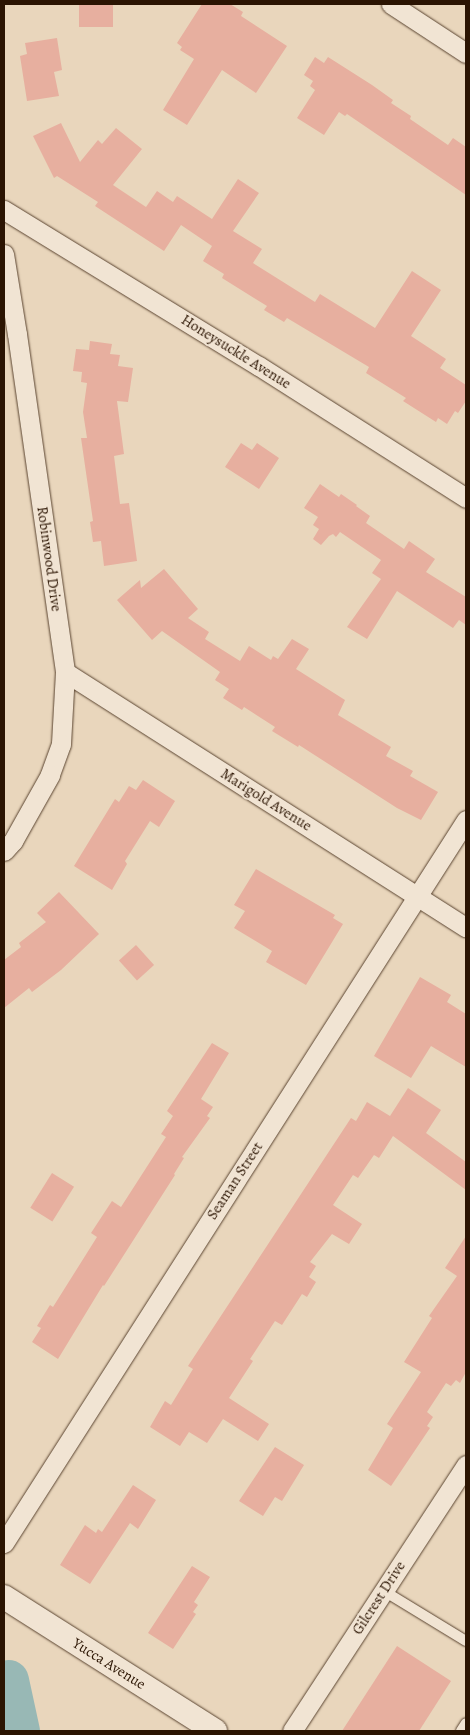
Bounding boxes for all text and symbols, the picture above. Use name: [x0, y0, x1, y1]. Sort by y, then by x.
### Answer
street label: Honeysuckle Avenue: [178, 311, 294, 393]
street label: Robinwood Drive: [33, 505, 65, 613]
street label: Marigold Avenue: [217, 765, 315, 835]
street label: Seaman Street: [203, 1139, 267, 1223]
street label: Gilcrest Drive: [349, 1558, 409, 1638]
street label: Yucca Avenue: [69, 1634, 149, 1694]

